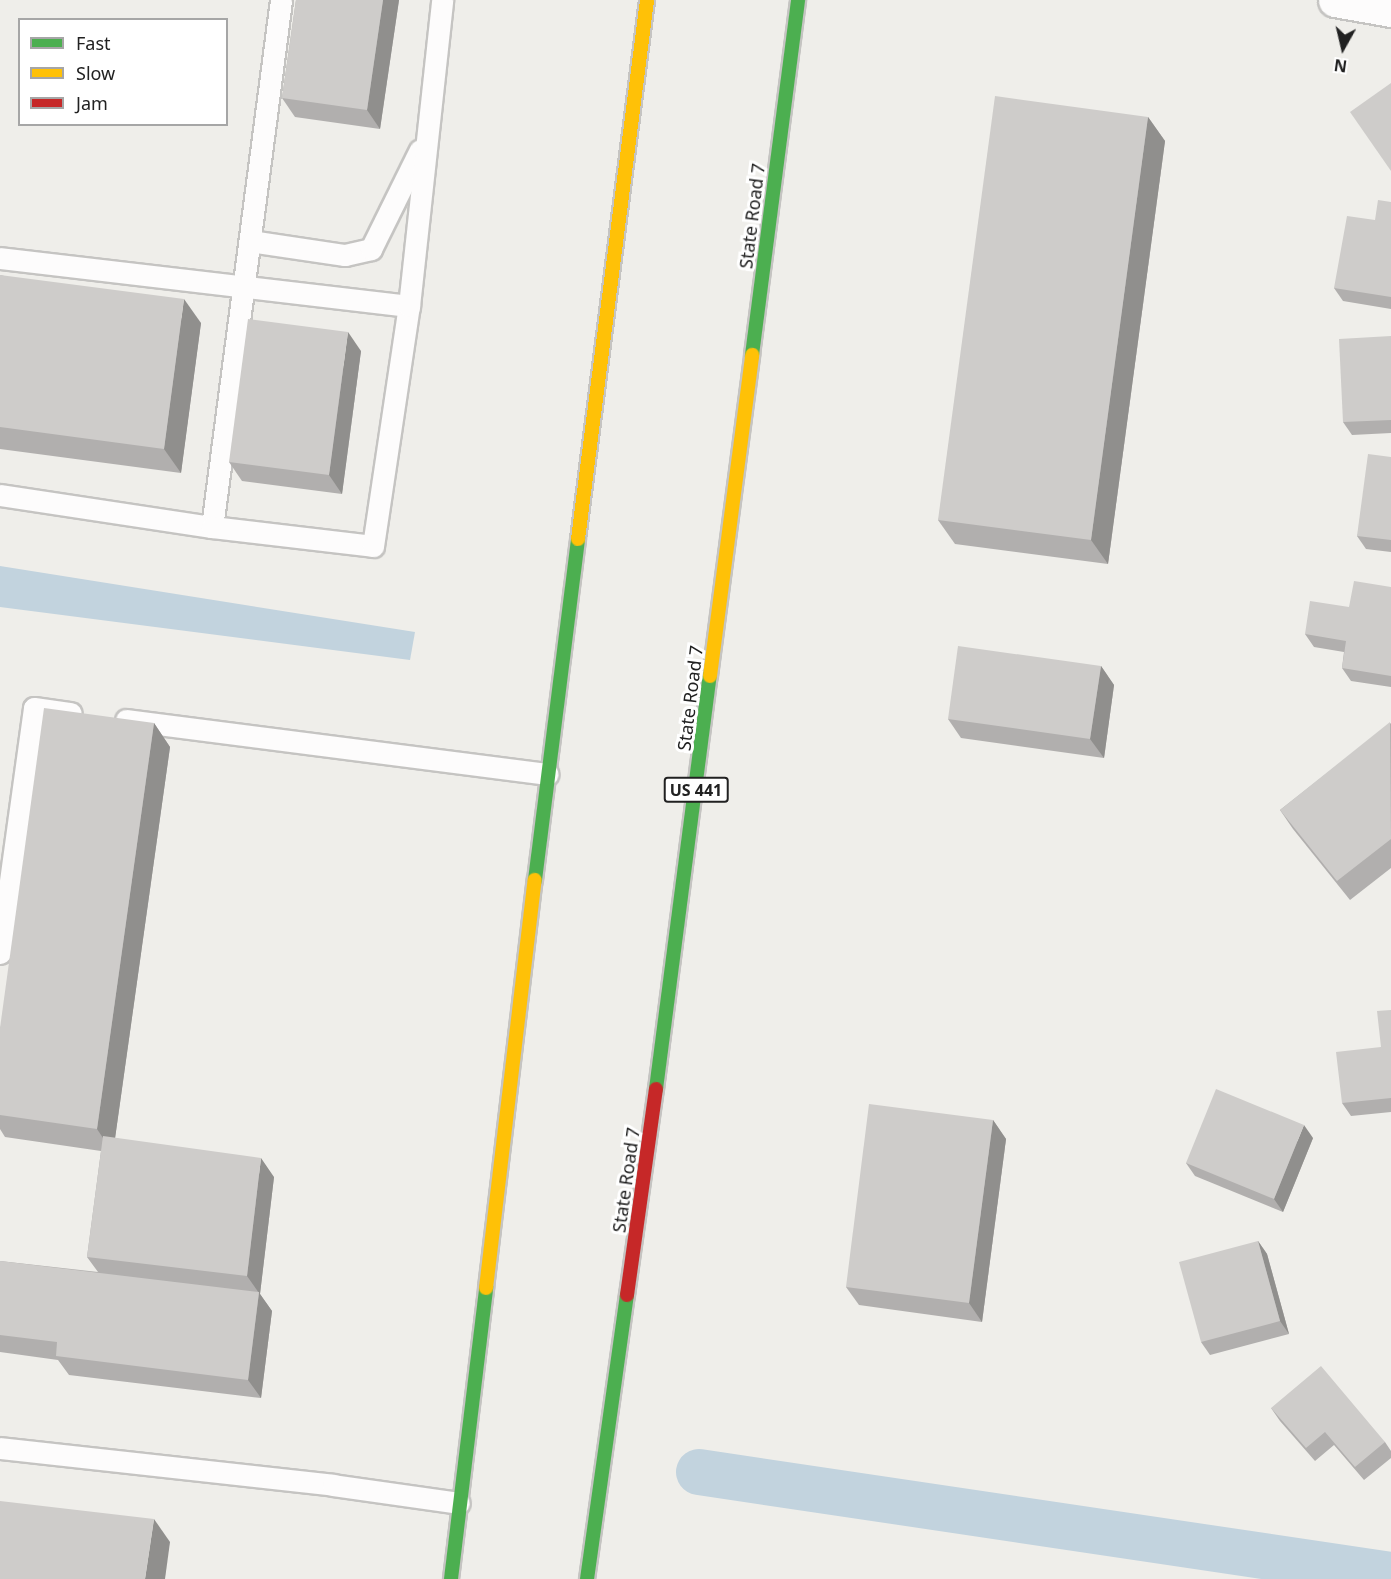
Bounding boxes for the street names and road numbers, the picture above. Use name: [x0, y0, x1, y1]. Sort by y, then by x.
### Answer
street label: State Road 7: [735, 162, 769, 270]
street label: State Road 7: [673, 644, 707, 752]
road number: US 441: [663, 777, 729, 803]
street label: State Road 7: [608, 1126, 644, 1234]

